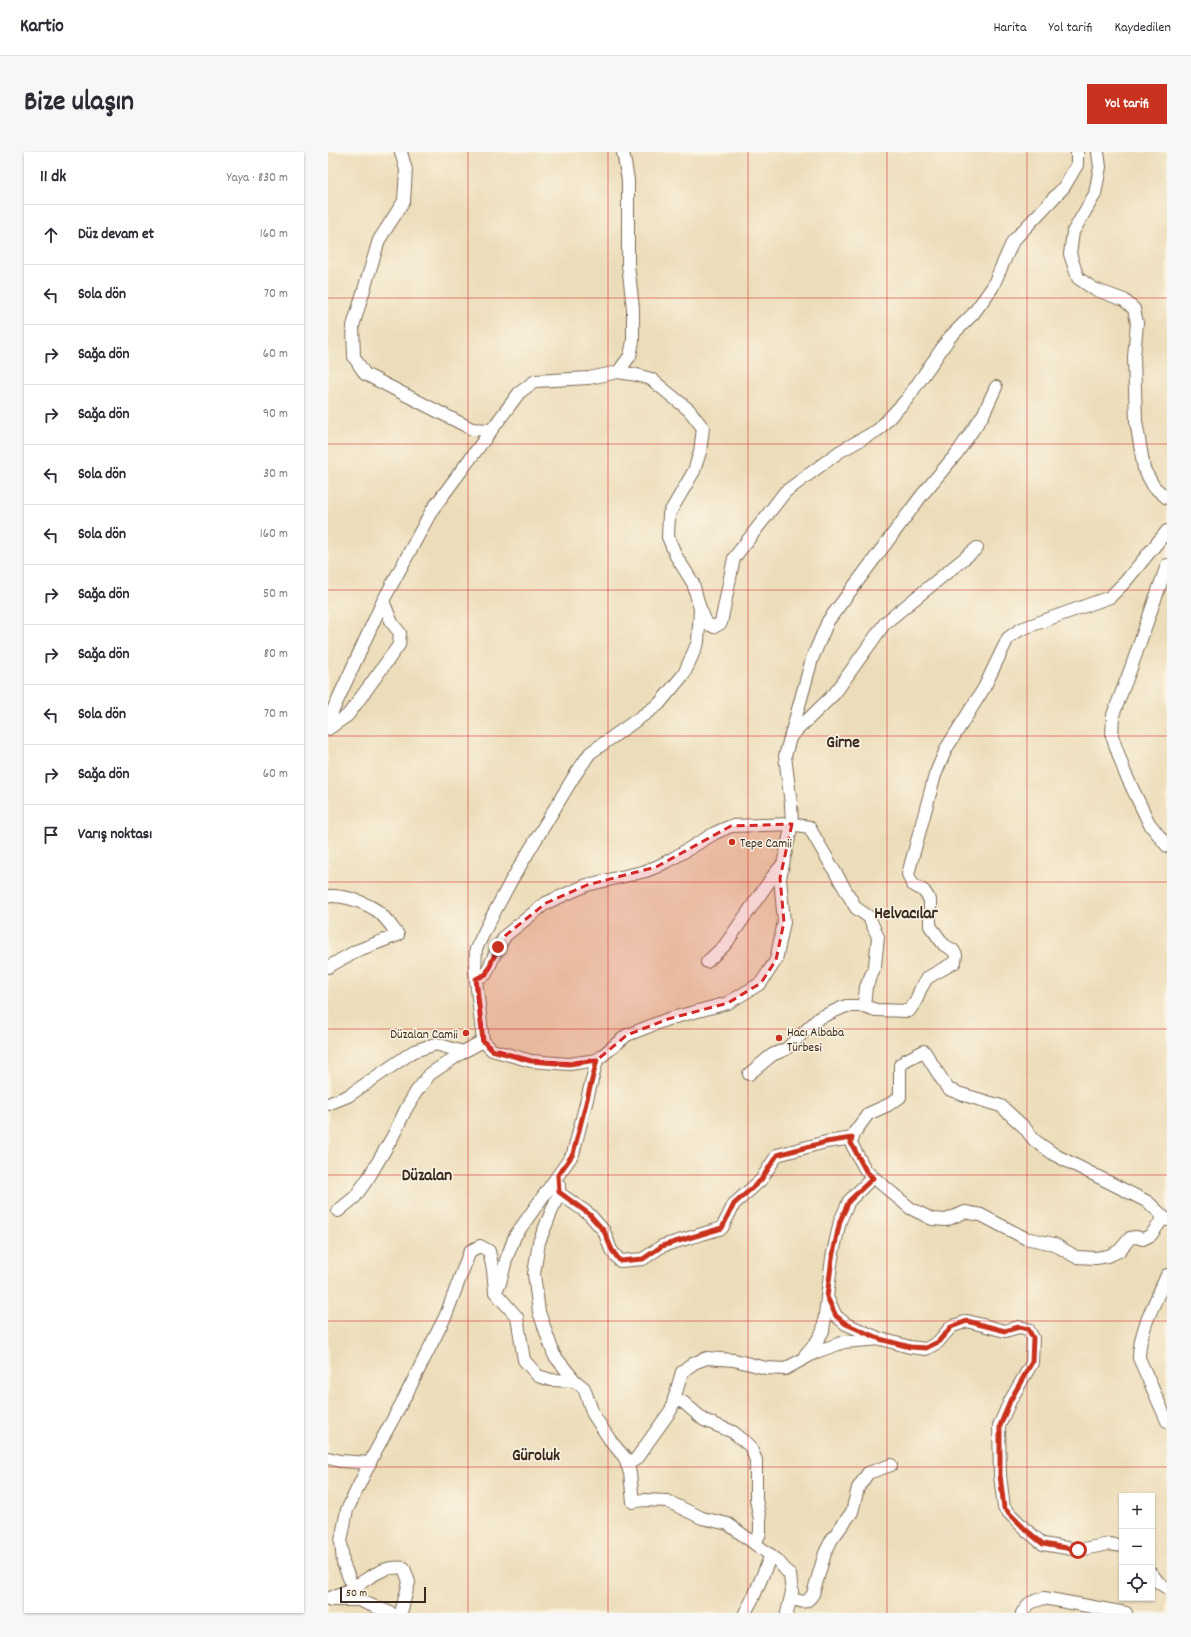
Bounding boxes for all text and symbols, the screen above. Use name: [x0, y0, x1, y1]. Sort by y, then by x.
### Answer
text: Kartio: [20, 14, 64, 41]
text: Harita: [993, 18, 1027, 38]
text: Yol tarifi: [1049, 18, 1092, 38]
text: Kaydedilen: [1114, 18, 1171, 38]
text: Bize ulaşın: [24, 84, 134, 124]
button: Yol tarifi: [1087, 84, 1167, 124]
text: 11 dk: [40, 166, 66, 190]
text: Yaya · 830 m: [227, 169, 288, 188]
icon: ahead: [40, 224, 62, 246]
text: Düz devam et: [78, 224, 154, 246]
text: 160 m: [260, 225, 288, 244]
icon: left: [40, 284, 62, 306]
text: Sola dön: [78, 284, 126, 306]
text: 70 m: [264, 285, 288, 304]
icon: right: [40, 344, 62, 366]
text: Sağa dön: [78, 344, 129, 366]
text: 60 m: [263, 345, 288, 364]
icon: right: [40, 404, 62, 426]
text: Sağa dön: [78, 404, 129, 426]
text: 90 m: [263, 405, 288, 424]
icon: left: [40, 464, 62, 486]
text: Sola dön: [78, 464, 126, 486]
text: 30 m: [263, 465, 288, 484]
icon: left: [40, 524, 62, 546]
text: Sola dön: [78, 524, 126, 546]
text: 160 m: [260, 525, 288, 544]
icon: right: [40, 584, 62, 606]
text: Sağa dön: [78, 584, 129, 606]
text: 50 m: [263, 585, 288, 604]
icon: right: [40, 644, 62, 666]
text: Sağa dön: [78, 644, 129, 666]
text: 80 m: [264, 645, 288, 664]
icon: left: [40, 704, 62, 726]
text: Sola dön: [78, 704, 126, 726]
text: 70 m: [264, 705, 288, 724]
district label: Girne: [826, 732, 860, 756]
icon: right: [40, 764, 62, 786]
text: Sağa dön: [78, 764, 129, 786]
text: 60 m: [263, 765, 288, 784]
icon: arrive: [40, 824, 62, 846]
text: Varış noktası: [78, 824, 152, 846]
place label: Tepe Camii: [740, 835, 792, 854]
marker: Tepe Camii: [727, 837, 737, 847]
district label: Helvacılar: [874, 903, 938, 927]
route end: [489, 938, 507, 956]
place label: Hacı Albaba Türbesi: [787, 1024, 845, 1058]
place label: Düzalan Camii: [390, 1026, 459, 1045]
marker: Düzalan Camii: [461, 1028, 471, 1038]
marker: Hacı Albaba Türbesi: [774, 1033, 784, 1043]
district label: Düzalan: [402, 1165, 452, 1189]
district label: Güroluk: [512, 1445, 560, 1469]
map controls: [1119, 1493, 1155, 1601]
button: +: [1119, 1493, 1155, 1529]
button: −: [1119, 1529, 1155, 1565]
route start: [1069, 1541, 1087, 1559]
button: locate: [1119, 1565, 1155, 1601]
scale bar: [340, 1585, 426, 1604]
text: 50 m: [346, 1586, 367, 1602]

